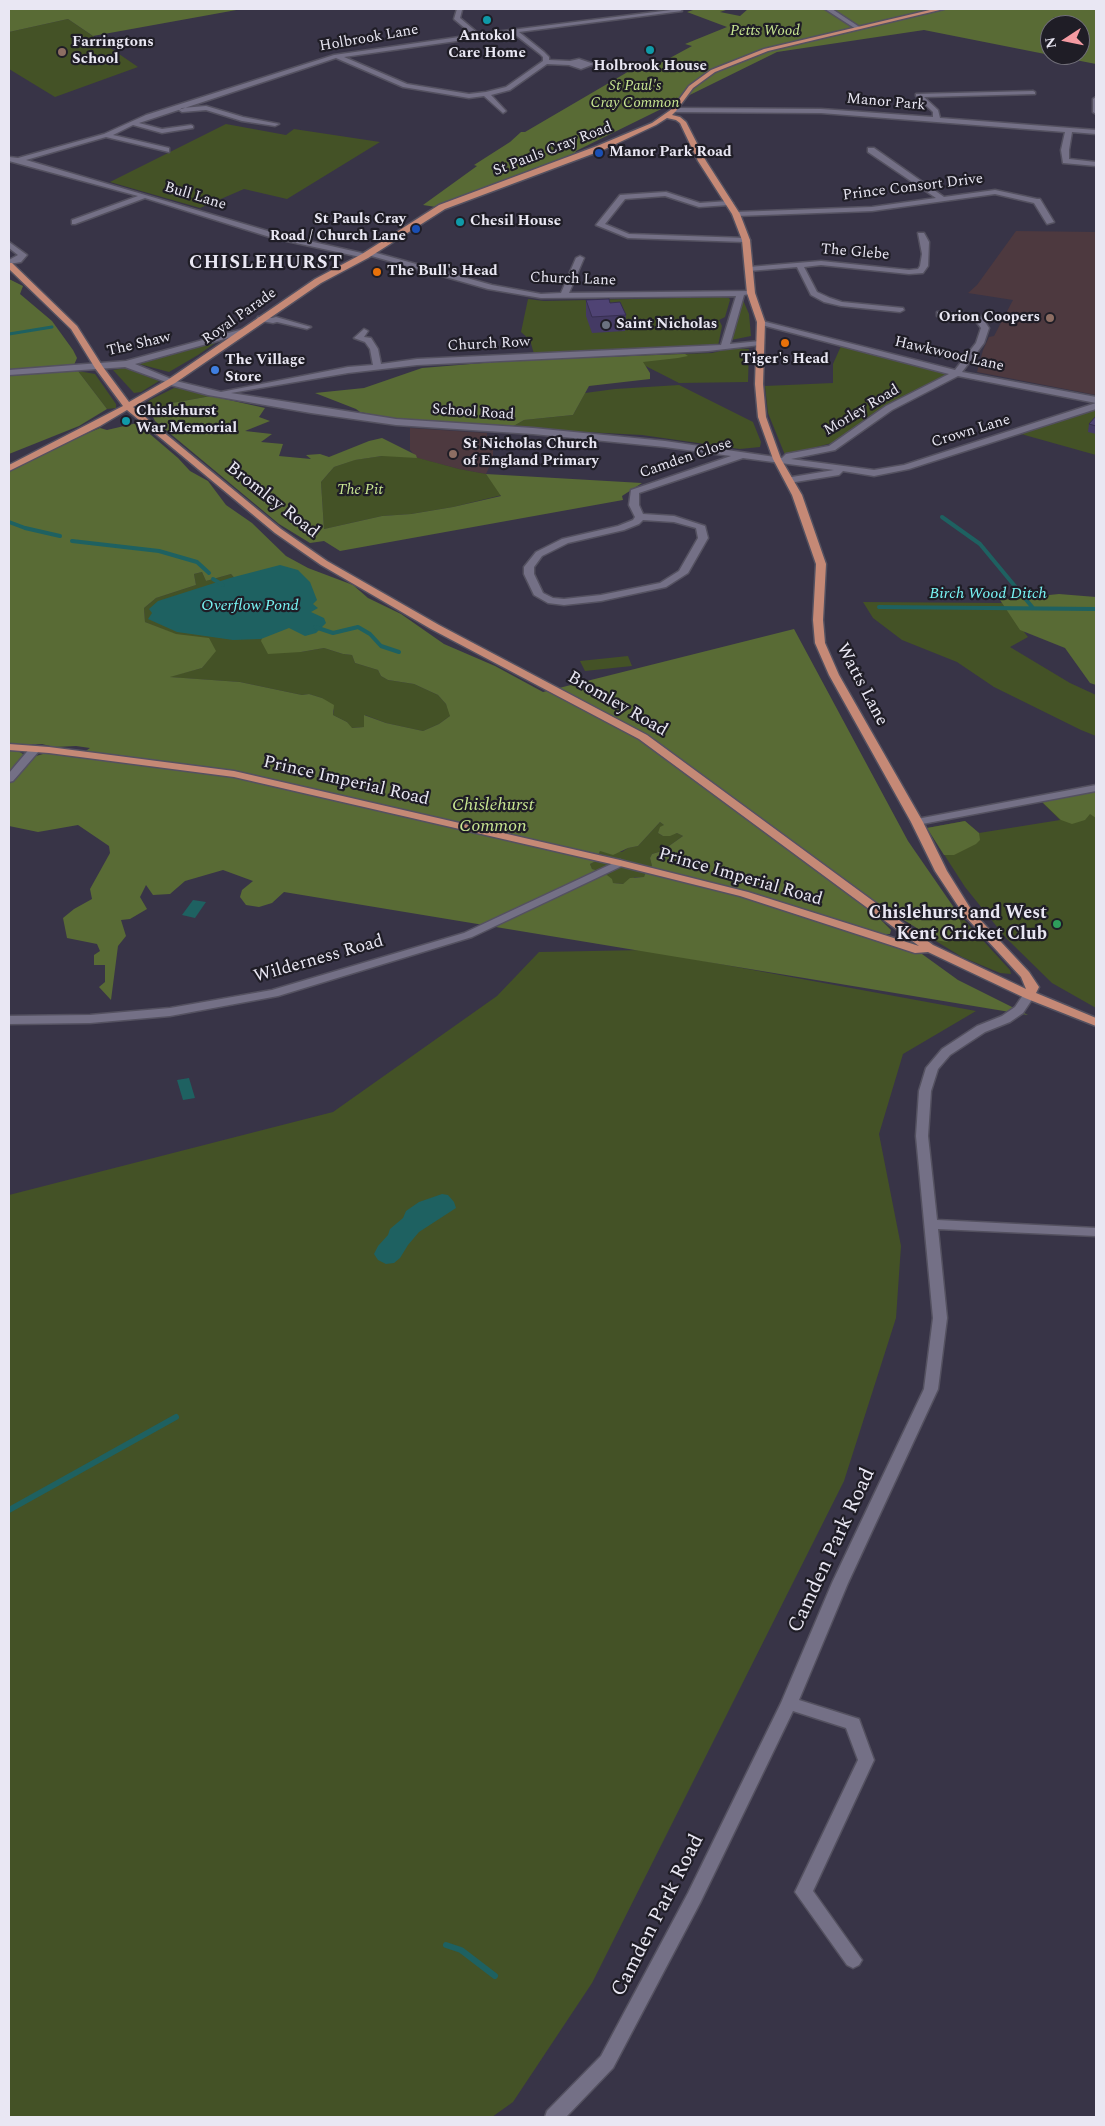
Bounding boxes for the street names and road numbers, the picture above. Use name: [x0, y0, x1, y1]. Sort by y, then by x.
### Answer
street label: Holbrook Lane: [318, 21, 420, 57]
street label: Manor Park: [846, 91, 926, 115]
street label: St Pauls Cray Road: [491, 119, 615, 181]
street label: Prince Consort Drive: [842, 170, 984, 206]
street label: Bull Lane: [162, 179, 228, 215]
street label: The Glebe: [820, 241, 890, 265]
street label: Church Lane: [529, 269, 617, 291]
street label: Royal Parade: [199, 285, 281, 349]
street label: The Shaw: [105, 329, 173, 361]
street label: Church Row: [447, 334, 531, 356]
street label: Hawkwood Lane: [893, 334, 1005, 376]
street label: Morley Road: [821, 381, 903, 441]
street label: School Road: [431, 401, 515, 425]
street label: Crown Lane: [929, 411, 1013, 453]
street label: Camden Close: [638, 435, 734, 483]
street label: Bromley Road: [221, 458, 323, 544]
street label: Watts Lane: [830, 640, 892, 730]
street label: Bromley Road: [563, 668, 671, 742]
street label: Prince Imperial Road: [261, 752, 431, 812]
street label: Prince Imperial Road: [655, 844, 825, 912]
street label: Wilderness Road: [252, 931, 386, 989]
street label: Camden Park Road: [784, 1465, 882, 1637]
street label: Camden Park Road: [607, 1831, 711, 2001]

